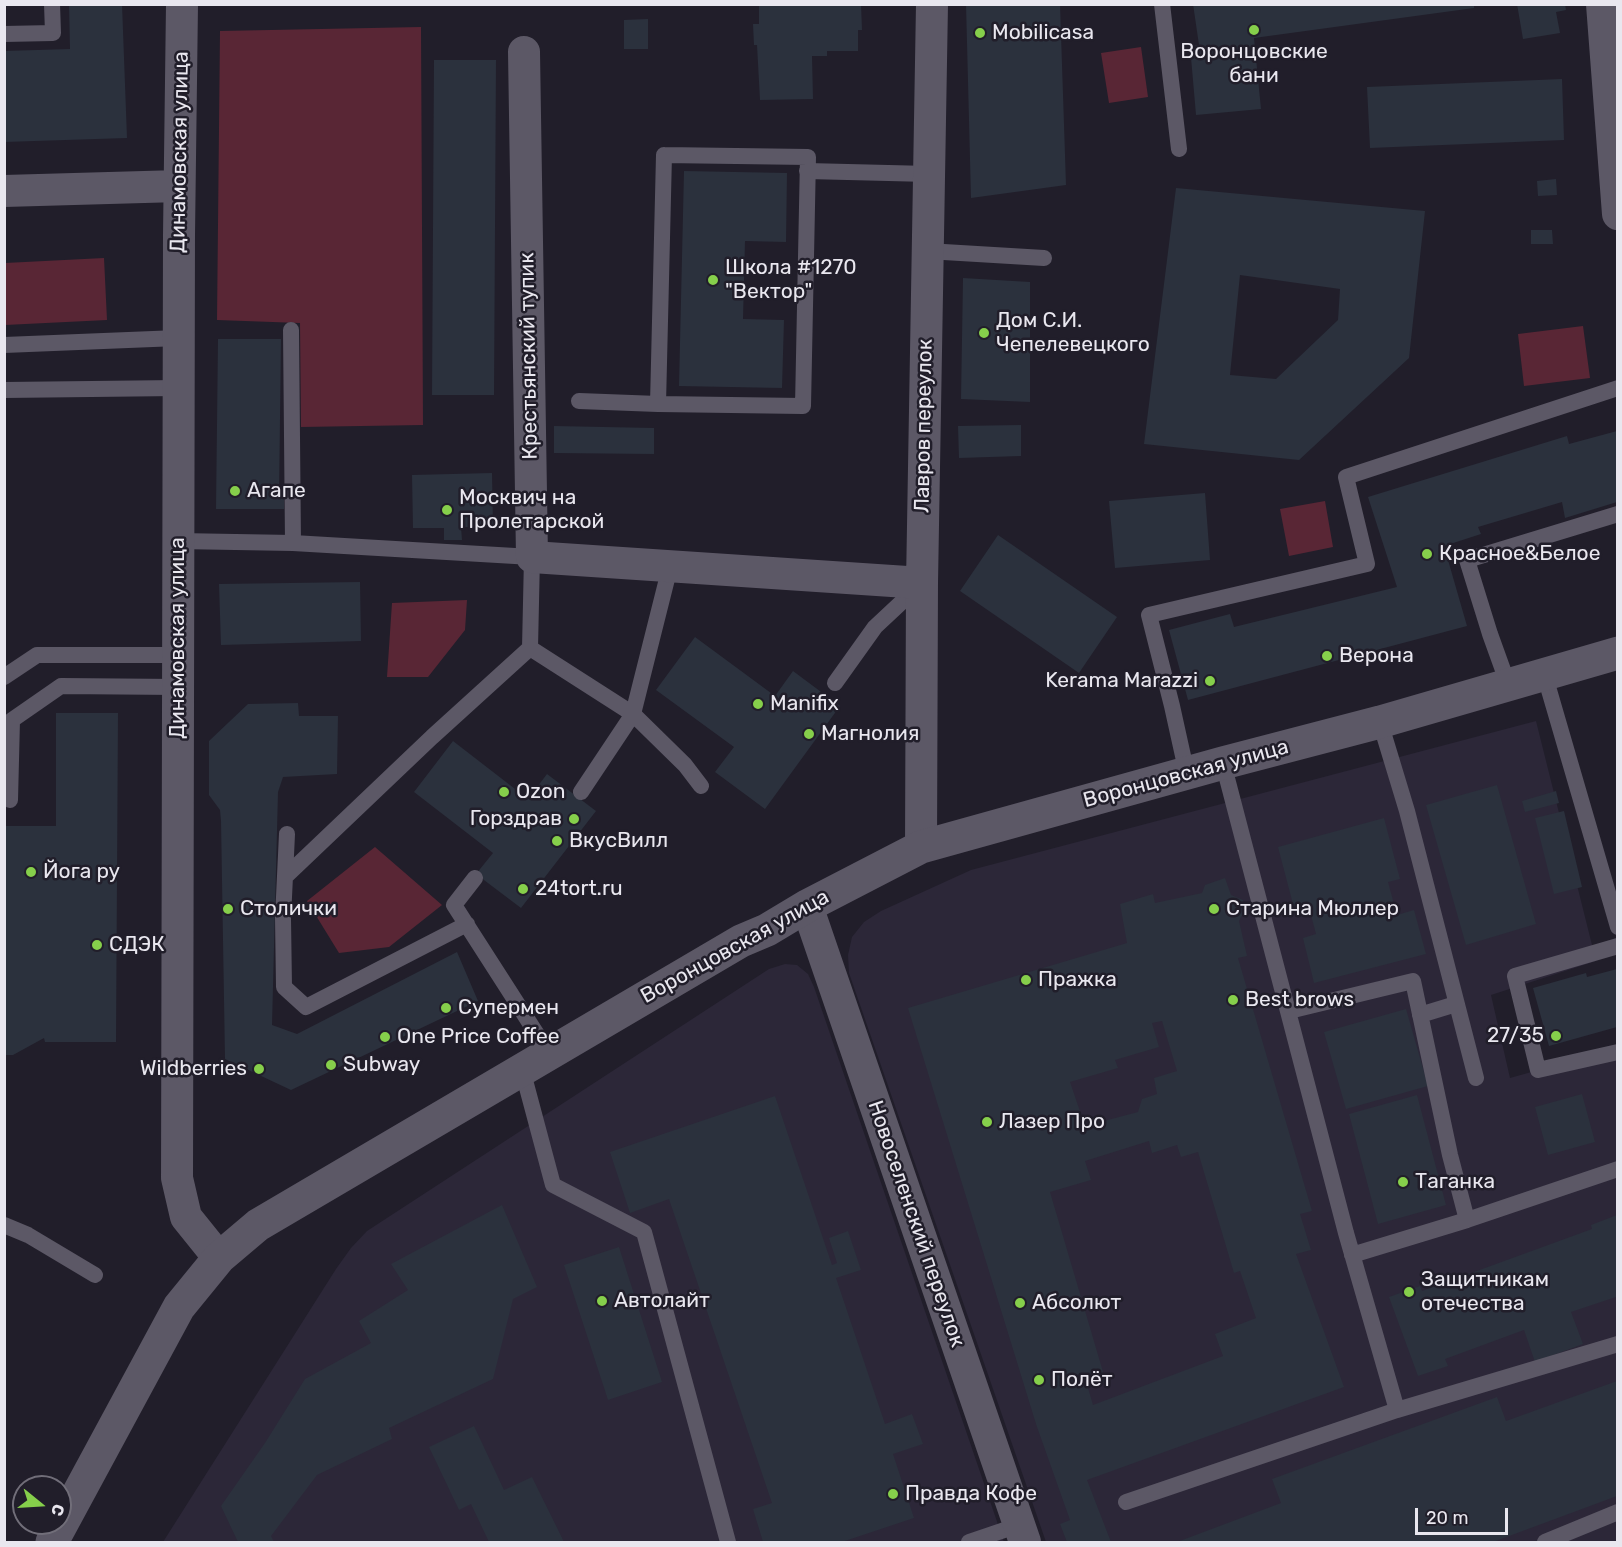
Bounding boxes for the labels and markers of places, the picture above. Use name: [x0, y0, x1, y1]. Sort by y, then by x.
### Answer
place label: Mobilicasa: [992, 20, 1094, 46]
marker: Воронцовские бани: [1247, 23, 1261, 37]
marker: Mobilicasa: [973, 26, 987, 40]
place label: Воронцовские бани: [1180, 39, 1328, 89]
place label: Школа #1270 "Вектор": [725, 255, 857, 305]
marker: Школа #1270 "Вектор": [706, 273, 720, 287]
place label: Дом С.И. Чепелевецкого: [996, 308, 1150, 358]
marker: Дом С.И. Чепелевецкого: [977, 326, 991, 340]
place label: Агапе: [247, 478, 306, 504]
marker: Агапе: [228, 484, 242, 498]
place label: Москвич на Пролетарской: [459, 485, 604, 535]
marker: Москвич на Пролетарской: [440, 503, 454, 517]
place label: Красное&Белое: [1439, 541, 1600, 567]
marker: Красное&Белое: [1420, 547, 1434, 561]
place label: Верона: [1339, 643, 1414, 669]
marker: Верона: [1320, 649, 1334, 663]
place label: Kerama Marazzi: [1045, 668, 1198, 694]
marker: Kerama Marazzi: [1203, 674, 1217, 688]
place label: Manifix: [770, 691, 839, 717]
marker: Manifix: [751, 697, 765, 711]
place label: Магнолия: [821, 721, 919, 747]
marker: Магнолия: [802, 727, 816, 741]
place label: Ozon: [516, 779, 566, 805]
marker: Ozon: [497, 785, 511, 799]
place label: Горздрав: [470, 806, 562, 832]
marker: Горздрав: [567, 812, 581, 826]
place label: ВкусВилл: [569, 828, 668, 854]
marker: ВкусВилл: [550, 834, 564, 848]
place label: Йога ру: [43, 859, 120, 885]
marker: Йога ру: [24, 865, 38, 879]
place label: 24tort.ru: [535, 876, 623, 902]
marker: 24tort.ru: [516, 882, 530, 896]
place label: Столички: [240, 896, 337, 922]
place label: Старина Мюллер: [1226, 896, 1399, 922]
marker: Столички: [221, 902, 235, 916]
marker: Старина Мюллер: [1207, 902, 1221, 916]
place label: СДЭК: [109, 932, 165, 958]
marker: СДЭК: [90, 938, 104, 952]
place label: Пражка: [1038, 967, 1117, 993]
marker: Пражка: [1019, 973, 1033, 987]
place label: Best brows: [1245, 987, 1354, 1013]
marker: Best brows: [1226, 993, 1240, 1007]
place label: Супермен: [458, 995, 559, 1021]
marker: Супермен: [439, 1001, 453, 1015]
place label: 27/35: [1487, 1023, 1544, 1049]
place label: One Price Coffee: [397, 1024, 560, 1050]
marker: 27/35: [1549, 1029, 1563, 1043]
marker: One Price Coffee: [378, 1030, 392, 1044]
place label: Subway: [343, 1052, 420, 1078]
place label: Wildberries: [140, 1056, 247, 1082]
marker: Subway: [324, 1058, 338, 1072]
marker: Wildberries: [252, 1062, 266, 1076]
place label: Лазер Про: [999, 1109, 1105, 1135]
marker: Лазер Про: [980, 1115, 994, 1129]
place label: Таганка: [1415, 1169, 1495, 1195]
marker: Таганка: [1396, 1175, 1410, 1189]
place label: Защитникам отечества: [1421, 1267, 1549, 1317]
marker: Защитникам отечества: [1402, 1285, 1416, 1299]
place label: Автолайт: [614, 1288, 710, 1314]
place label: Абсолют: [1032, 1290, 1121, 1316]
marker: Автолайт: [595, 1294, 609, 1308]
marker: Абсолют: [1013, 1296, 1027, 1310]
place label: Полёт: [1051, 1367, 1113, 1393]
marker: Полёт: [1032, 1373, 1046, 1387]
place label: Правда Кофе: [905, 1481, 1037, 1507]
marker: Правда Кофе: [886, 1487, 900, 1501]

